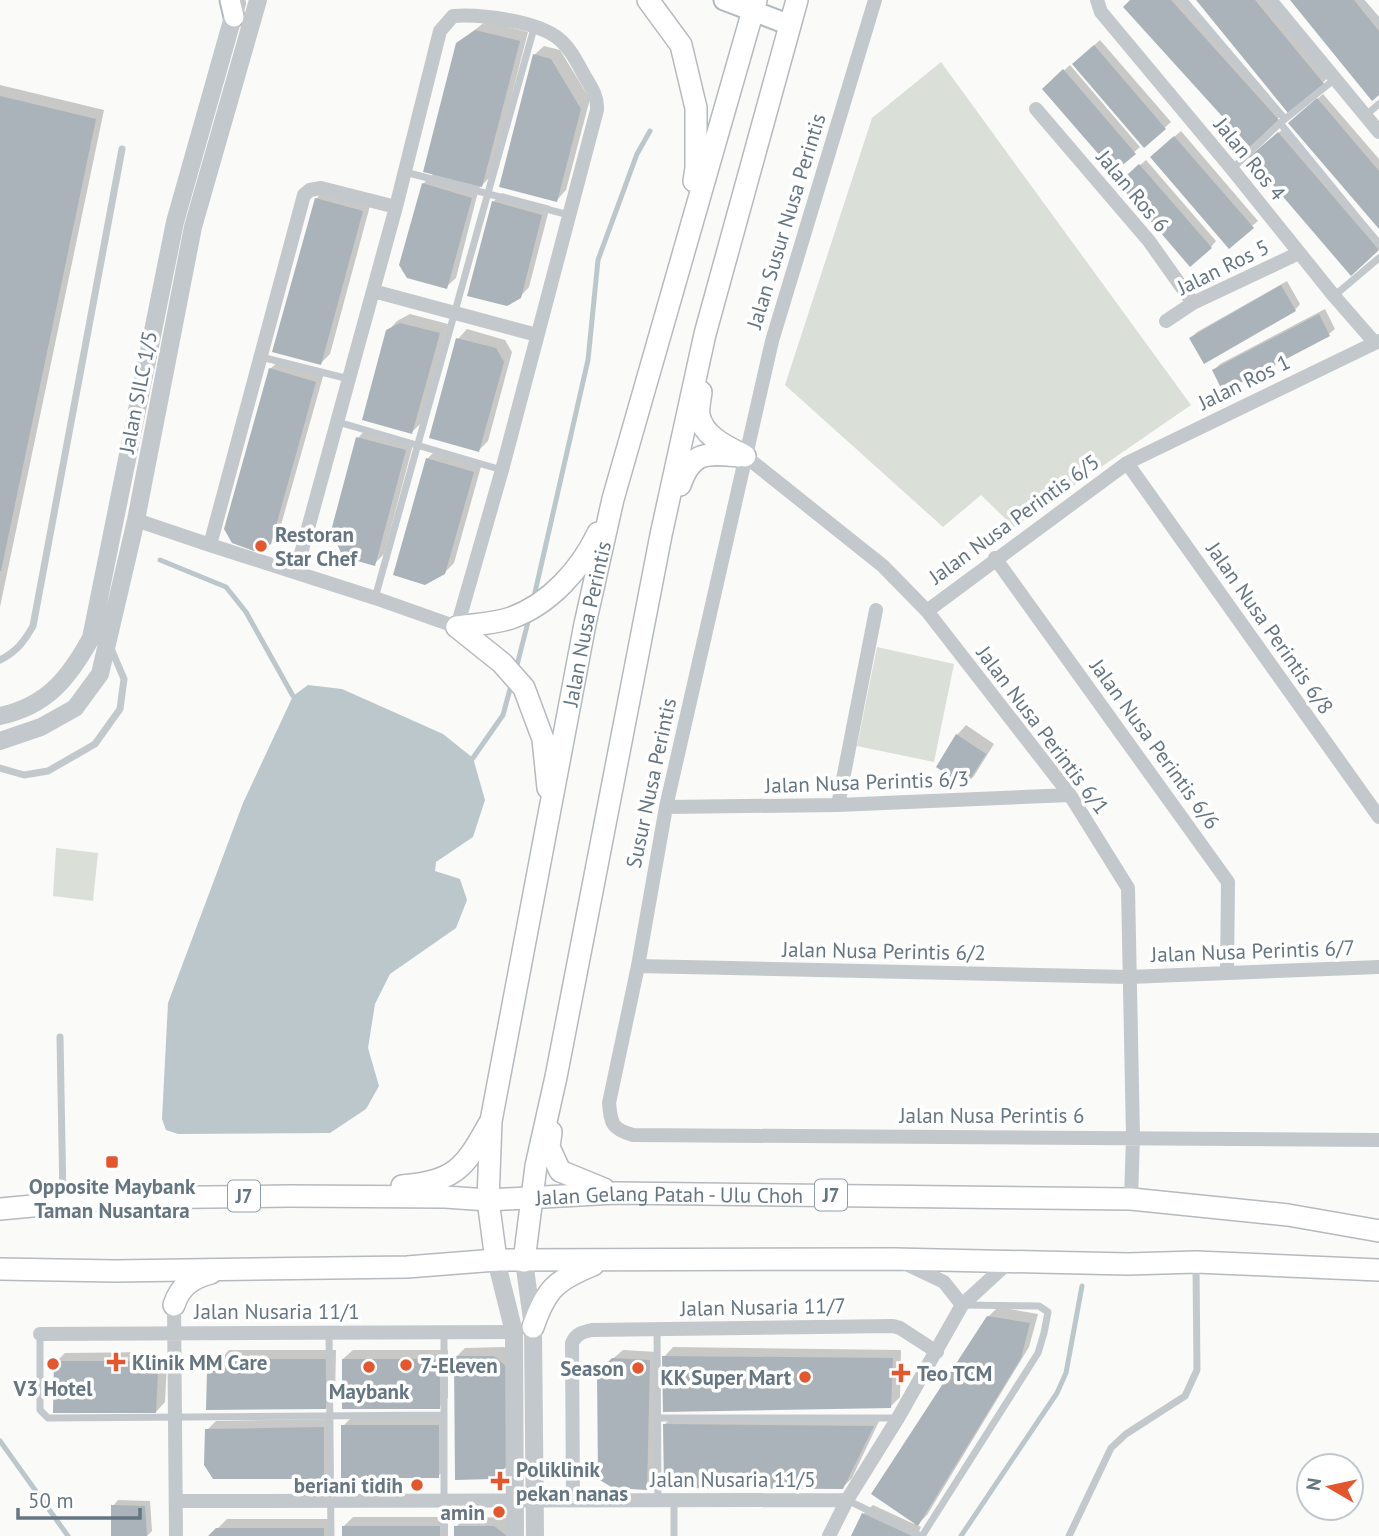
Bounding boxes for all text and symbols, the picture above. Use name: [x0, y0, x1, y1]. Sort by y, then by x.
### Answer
street label: Jalan Susur Nusa Perintis: [740, 110, 832, 333]
street label: Jalan Ros 4: [1208, 111, 1292, 206]
street label: Jalan Ros 6: [1090, 144, 1175, 238]
street label: Jalan Ros 5: [1172, 233, 1273, 301]
street label: Jalan SILC 1/5: [113, 329, 163, 456]
street label: Jalan Ros 1: [1193, 348, 1294, 416]
street label: Jalan Nusa Perintis 6/5: [923, 448, 1104, 590]
place label: Restoran Star Chef: [275, 521, 358, 572]
street label: Jalan Nusa Perintis 6/8: [1200, 536, 1340, 719]
marker: Restoran Star Chef: [253, 538, 269, 554]
street label: Jalan Nusa Perintis: [556, 538, 617, 709]
street label: Jalan Nusa Perintis 6/1: [970, 640, 1115, 820]
street label: Jalan Nusa Perintis 6/6: [1084, 653, 1226, 834]
street label: Susur Nusa Perintis: [620, 695, 682, 871]
street label: Jalan Nusa Perintis 6/3: [764, 765, 969, 799]
street label: Jalan Nusa Perintis 6/7: [1150, 934, 1355, 968]
street label: Jalan Nusa Perintis 6/2: [781, 936, 986, 966]
street label: Jalan Nusa Perintis 6: [898, 1102, 1085, 1129]
marker: Opposite Maybank Taman Nusantara: [104, 1154, 120, 1170]
place label: Opposite Maybank Taman Nusantara: [29, 1173, 196, 1224]
street label: Jalan Gelang Patah - Ulu Choh: [534, 1179, 803, 1211]
road number: J7: [228, 1180, 260, 1212]
road number: J7: [815, 1180, 847, 1210]
street label: Jalan Nusaria 11/7: [679, 1292, 846, 1322]
street label: Jalan Nusaria 11/1: [193, 1298, 360, 1325]
place label: Klinik MM Care: [132, 1349, 268, 1376]
marker: Klinik MM Care: [106, 1352, 126, 1372]
place label: 7-Eleven: [420, 1352, 498, 1379]
place label: Season: [560, 1355, 624, 1382]
marker: V3 Hotel: [45, 1356, 61, 1372]
marker: 7-Eleven: [398, 1357, 414, 1373]
marker: Maybank: [361, 1359, 377, 1375]
marker: Season: [630, 1360, 646, 1376]
place label: Teo TCM: [917, 1360, 992, 1387]
marker: Teo TCM: [891, 1363, 911, 1383]
place label: KK Super Mart: [661, 1364, 792, 1391]
marker: KK Super Mart: [797, 1369, 813, 1385]
place label: V3 Hotel: [13, 1375, 93, 1402]
place label: Maybank: [329, 1378, 410, 1405]
north arrow: [1295, 1452, 1365, 1522]
place label: Poliklinik pekan nanas: [516, 1456, 628, 1507]
street label: Jalan Nusaria 11/5: [649, 1466, 816, 1493]
marker: Poliklinik pekan nanas: [490, 1471, 510, 1491]
place label: beriani tidih: [294, 1472, 403, 1499]
scale bar: [18, 1476, 140, 1520]
text: N: [1300, 1476, 1326, 1492]
marker: beriani tidih: [409, 1477, 425, 1493]
text: 50 m: [28, 1487, 74, 1514]
place label: amin: [441, 1499, 485, 1526]
marker: amin: [491, 1504, 507, 1520]

